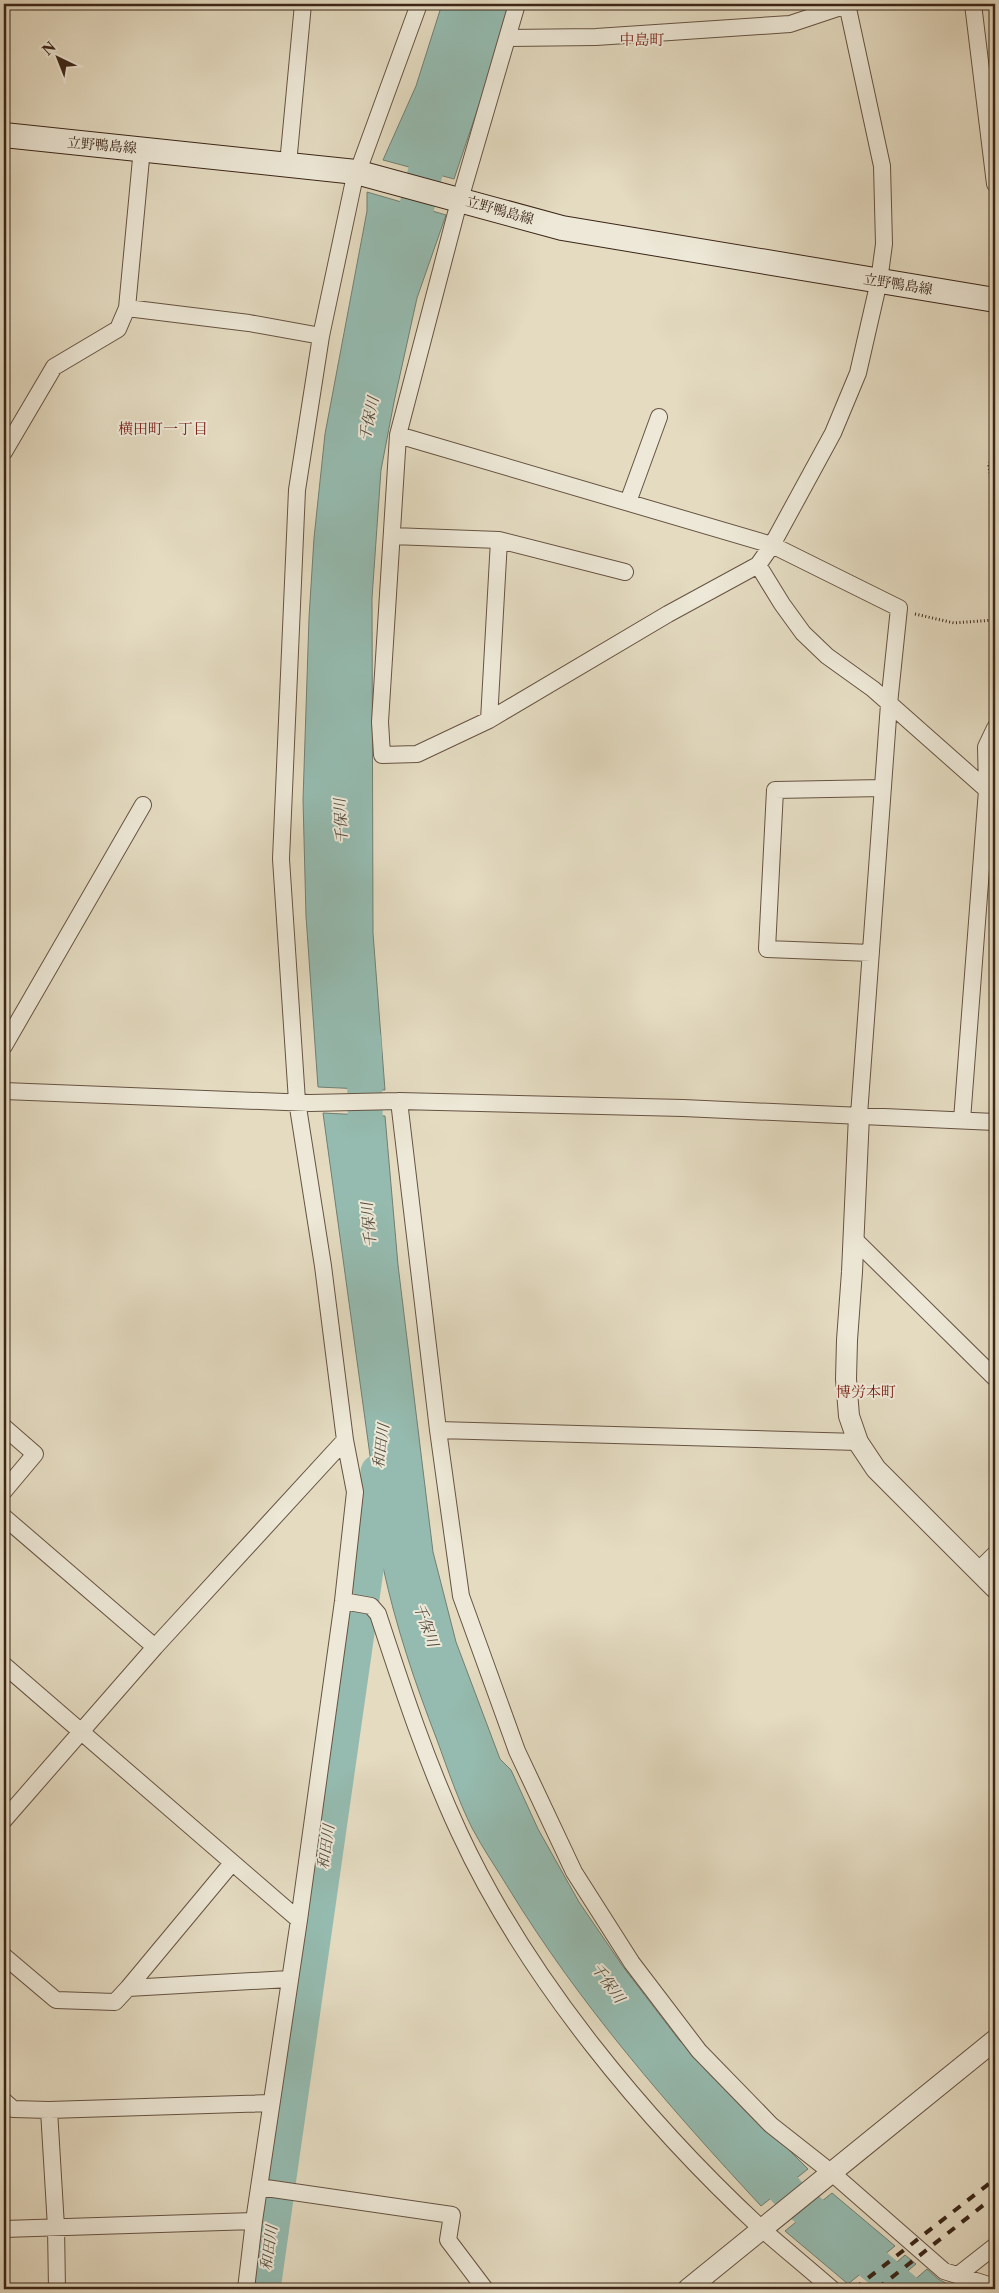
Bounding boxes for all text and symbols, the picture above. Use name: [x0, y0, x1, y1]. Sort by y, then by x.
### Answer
district label: 中島町: [619, 30, 665, 49]
north arrow: [32, 32, 82, 82]
text: N: [39, 38, 60, 59]
street label: 立野鴨島線: [66, 133, 138, 157]
street label: 立野鴨島線: [464, 192, 536, 228]
street label: 立野鴨島線: [862, 270, 934, 298]
water label: 千保川: [355, 393, 383, 443]
district label: 横田町一丁目: [118, 419, 208, 438]
water label: 千保川: [330, 796, 351, 844]
water label: 千保川: [357, 1200, 380, 1248]
district label: 博労本町: [836, 1382, 896, 1401]
water label: 和田川: [368, 1420, 393, 1469]
water label: 千保川: [410, 1600, 444, 1651]
water label: 和田川: [313, 1821, 338, 1871]
water label: 千保川: [587, 1959, 630, 2008]
water label: 和田川: [256, 2222, 281, 2272]

